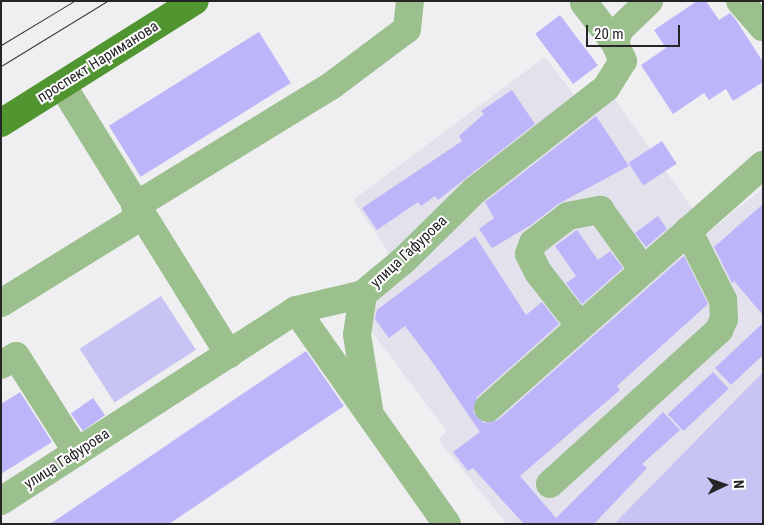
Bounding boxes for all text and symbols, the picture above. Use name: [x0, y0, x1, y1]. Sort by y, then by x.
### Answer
scale bar: [589, 15, 683, 47]
street label: проспект Нариманова: [34, 17, 162, 107]
text: 20 m: [594, 25, 624, 43]
street label: улица Гафурова: [367, 212, 451, 292]
street label: улица Гафурова: [21, 425, 113, 493]
north arrow: [699, 460, 749, 510]
text: N: [731, 480, 747, 489]

